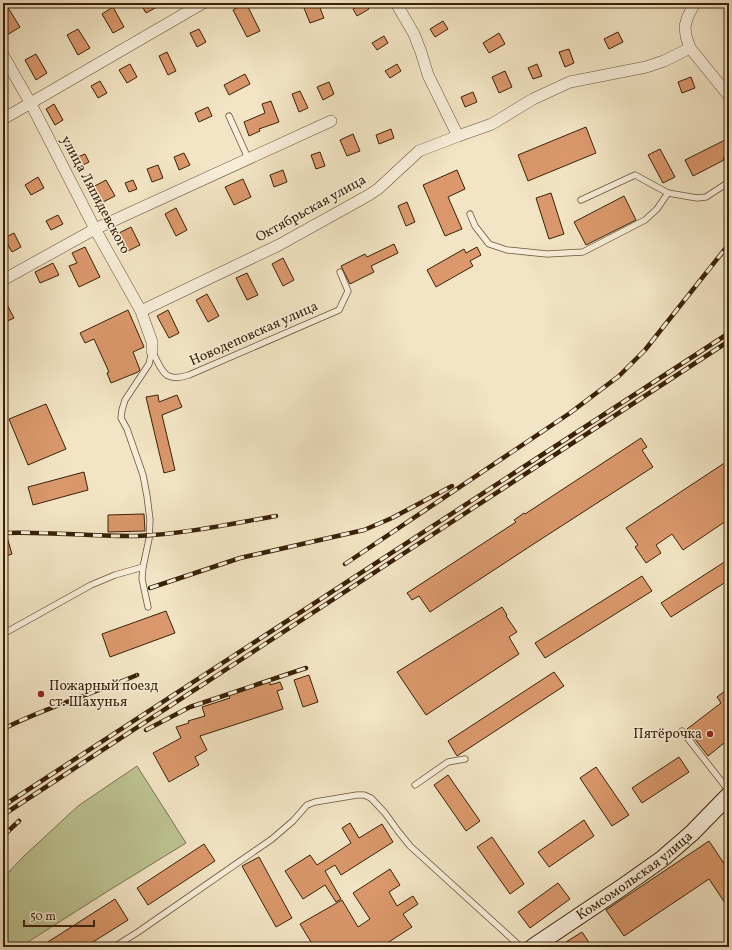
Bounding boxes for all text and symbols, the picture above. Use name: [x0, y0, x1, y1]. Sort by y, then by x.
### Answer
street label: улица Ляпидевского: [56, 133, 134, 257]
street label: Октябрьская улица: [252, 171, 370, 247]
street label: Новодеповская улица: [187, 297, 321, 371]
place label: Пожарный поезд ст. Шахунья: [49, 677, 158, 712]
marker: Пожарный поезд ст. Шахунья: [36, 689, 46, 699]
place label: Пятёрочка: [633, 725, 702, 744]
marker: Пятёрочка: [705, 729, 715, 739]
street label: Комсомольская улица: [572, 827, 697, 925]
scale bar: [24, 902, 94, 928]
text: 50 m: [30, 909, 56, 925]

